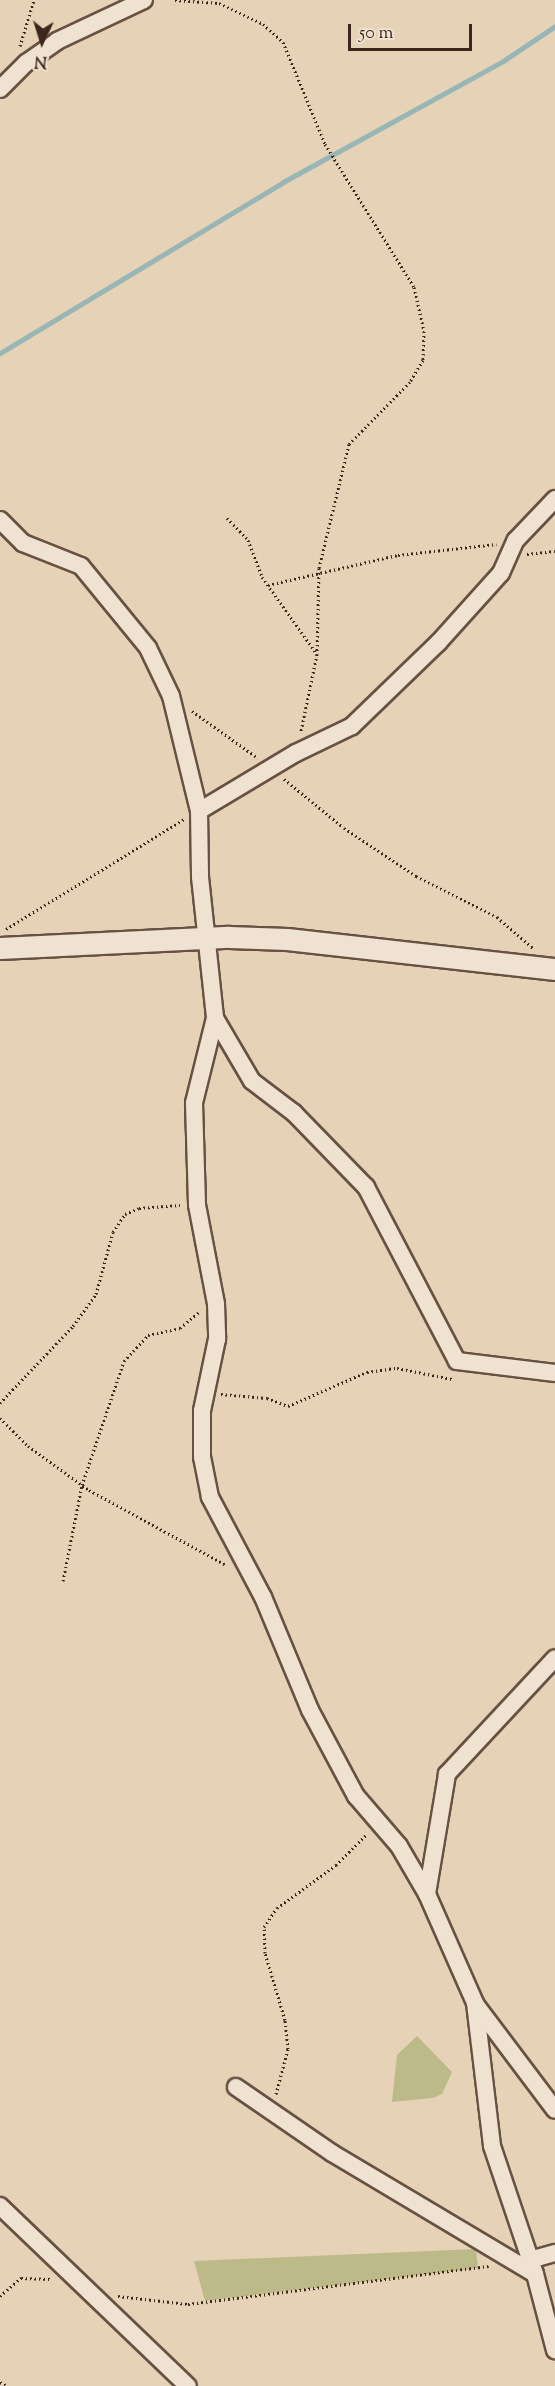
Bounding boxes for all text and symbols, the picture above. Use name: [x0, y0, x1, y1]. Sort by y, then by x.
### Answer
north arrow: [12, 12, 72, 72]
scale bar: [351, 12, 476, 50]
text: 50 m: [359, 21, 393, 47]
text: N: [34, 49, 48, 72]

